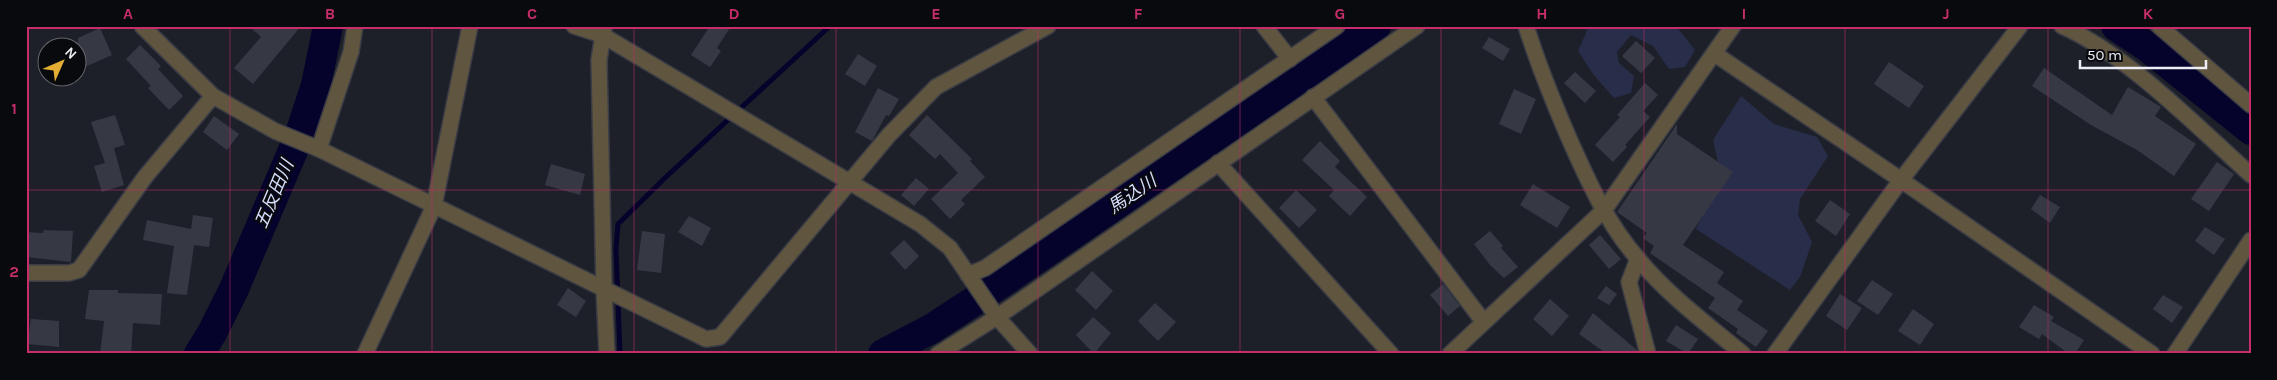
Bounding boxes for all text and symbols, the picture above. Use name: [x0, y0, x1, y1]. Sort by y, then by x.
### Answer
text: A: [123, 4, 133, 23]
text: B: [325, 4, 335, 23]
text: C: [527, 4, 537, 23]
text: D: [729, 4, 740, 23]
text: E: [931, 4, 941, 23]
text: F: [1134, 4, 1143, 23]
text: G: [1335, 4, 1345, 23]
text: H: [1536, 4, 1548, 23]
text: I: [1742, 4, 1746, 23]
text: J: [1942, 4, 1950, 23]
text: K: [2143, 4, 2154, 23]
north arrow: [38, 38, 88, 88]
scale bar: [2080, 38, 2206, 70]
text: N: [61, 44, 80, 63]
text: 50 m: [2087, 46, 2122, 64]
text: 1: [11, 99, 17, 118]
water label: 五反田川: [250, 155, 299, 231]
water label: 馬込川: [1103, 169, 1162, 218]
text: 2: [9, 262, 19, 281]

